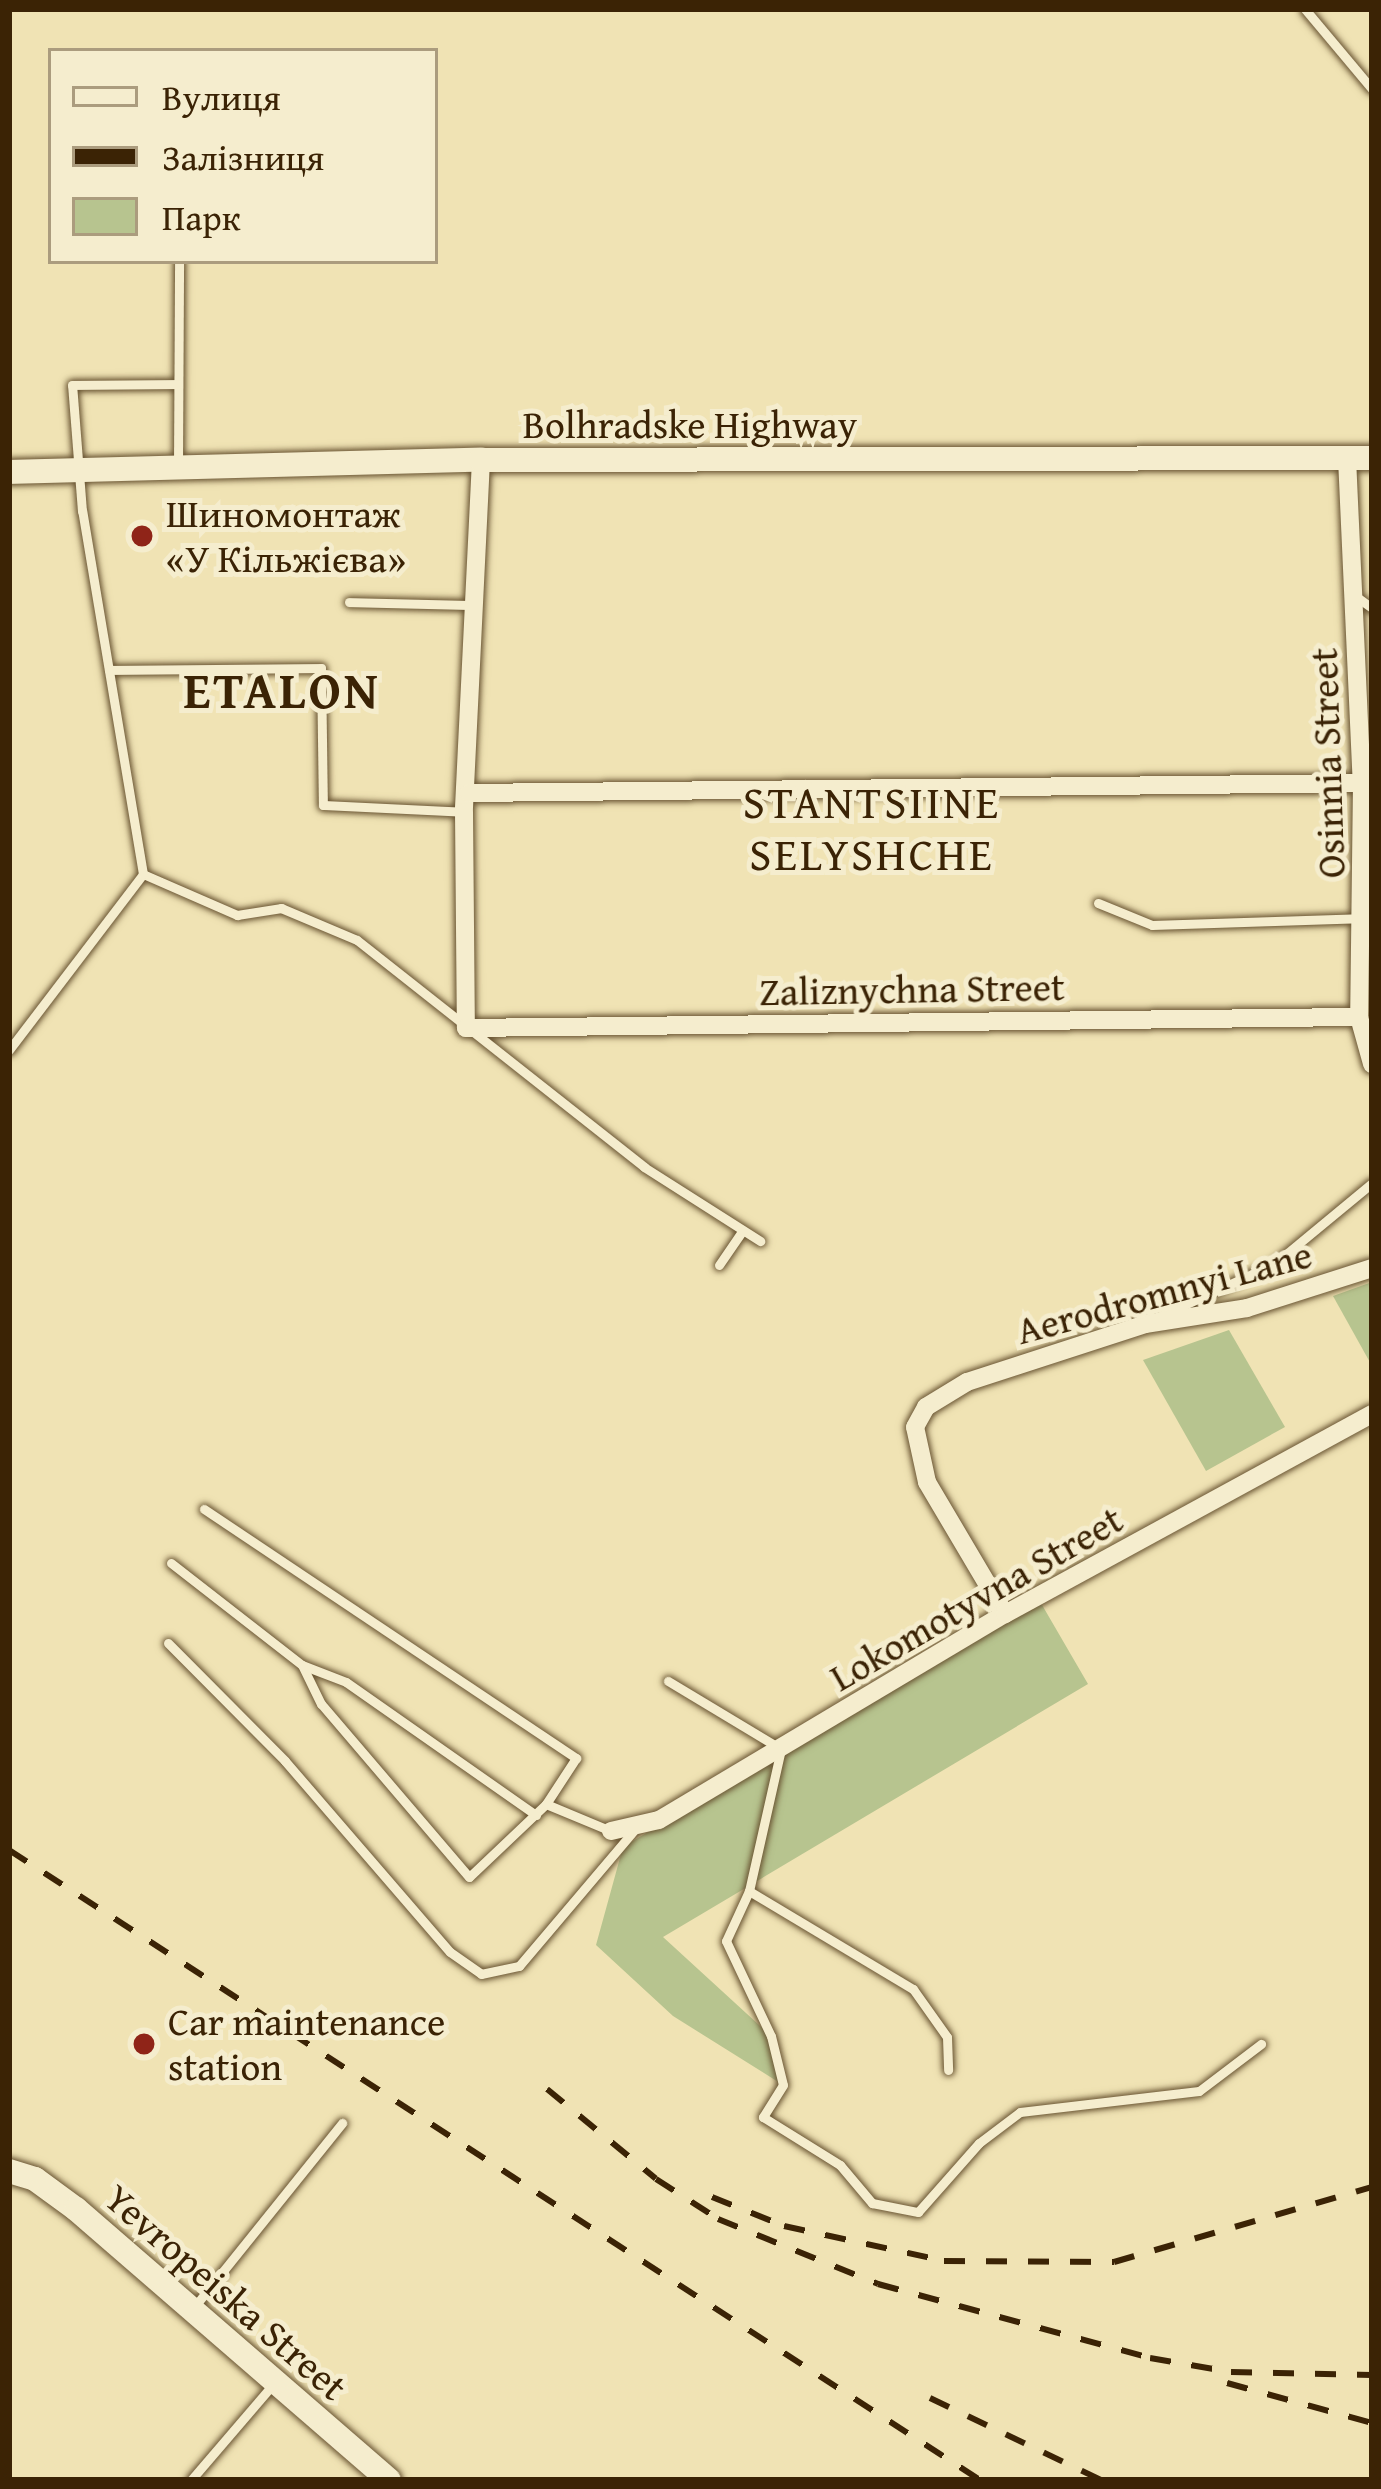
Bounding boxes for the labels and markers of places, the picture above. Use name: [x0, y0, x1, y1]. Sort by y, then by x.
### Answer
place label: Шиномонтаж «У Кільжієва»: [166, 491, 406, 582]
marker: Шиномонтаж «У Кільжієва»: [129, 523, 155, 549]
place label: Car maintenance station: [168, 1999, 445, 2090]
marker: Car maintenance station: [131, 2031, 157, 2057]

